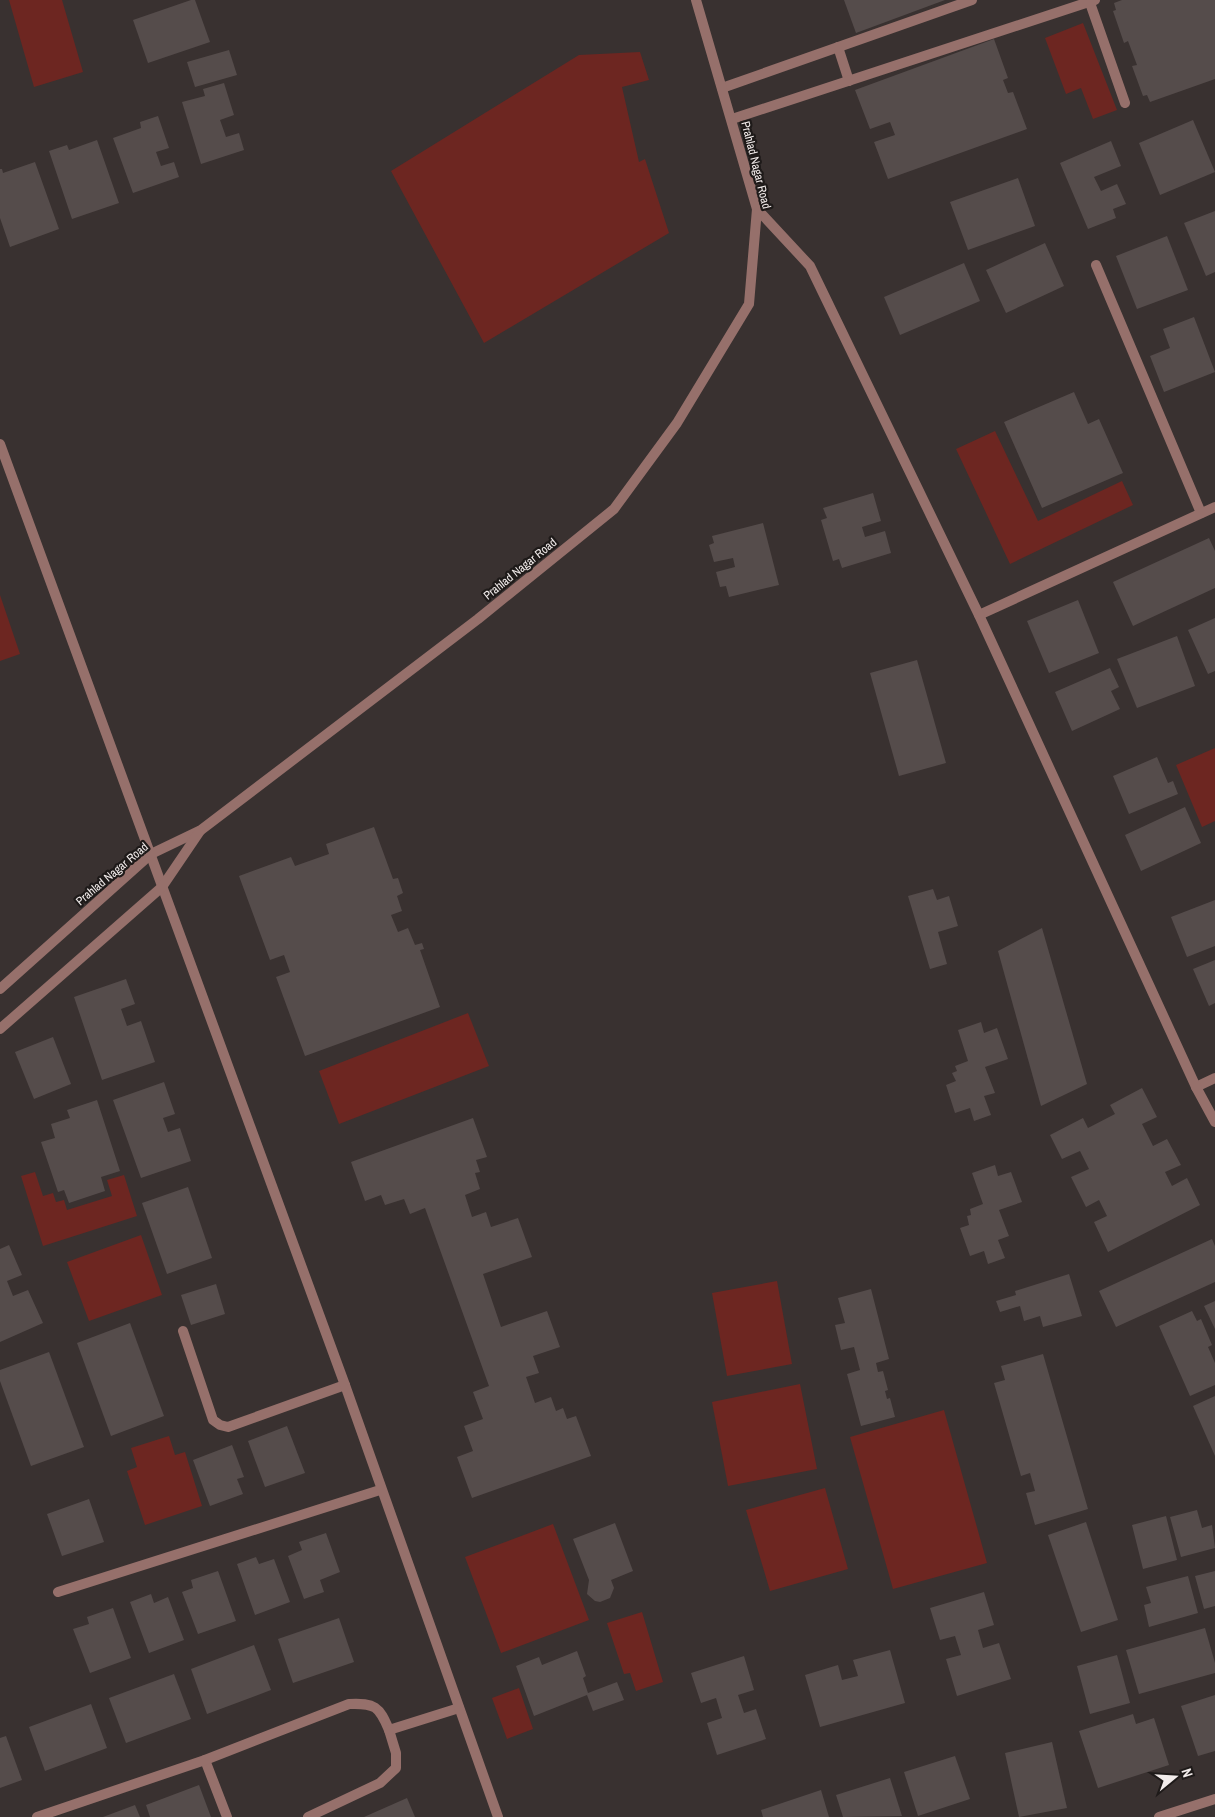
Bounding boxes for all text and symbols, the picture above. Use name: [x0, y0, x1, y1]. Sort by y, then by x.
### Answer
street label: Prahlad Nagar Road: [737, 120, 775, 210]
street label: Prahlad Nagar Road: [480, 535, 560, 603]
street label: Prahlad Nagar Road: [72, 839, 152, 909]
north arrow: [1150, 1752, 1200, 1802]
text: N: [1178, 1766, 1197, 1780]

